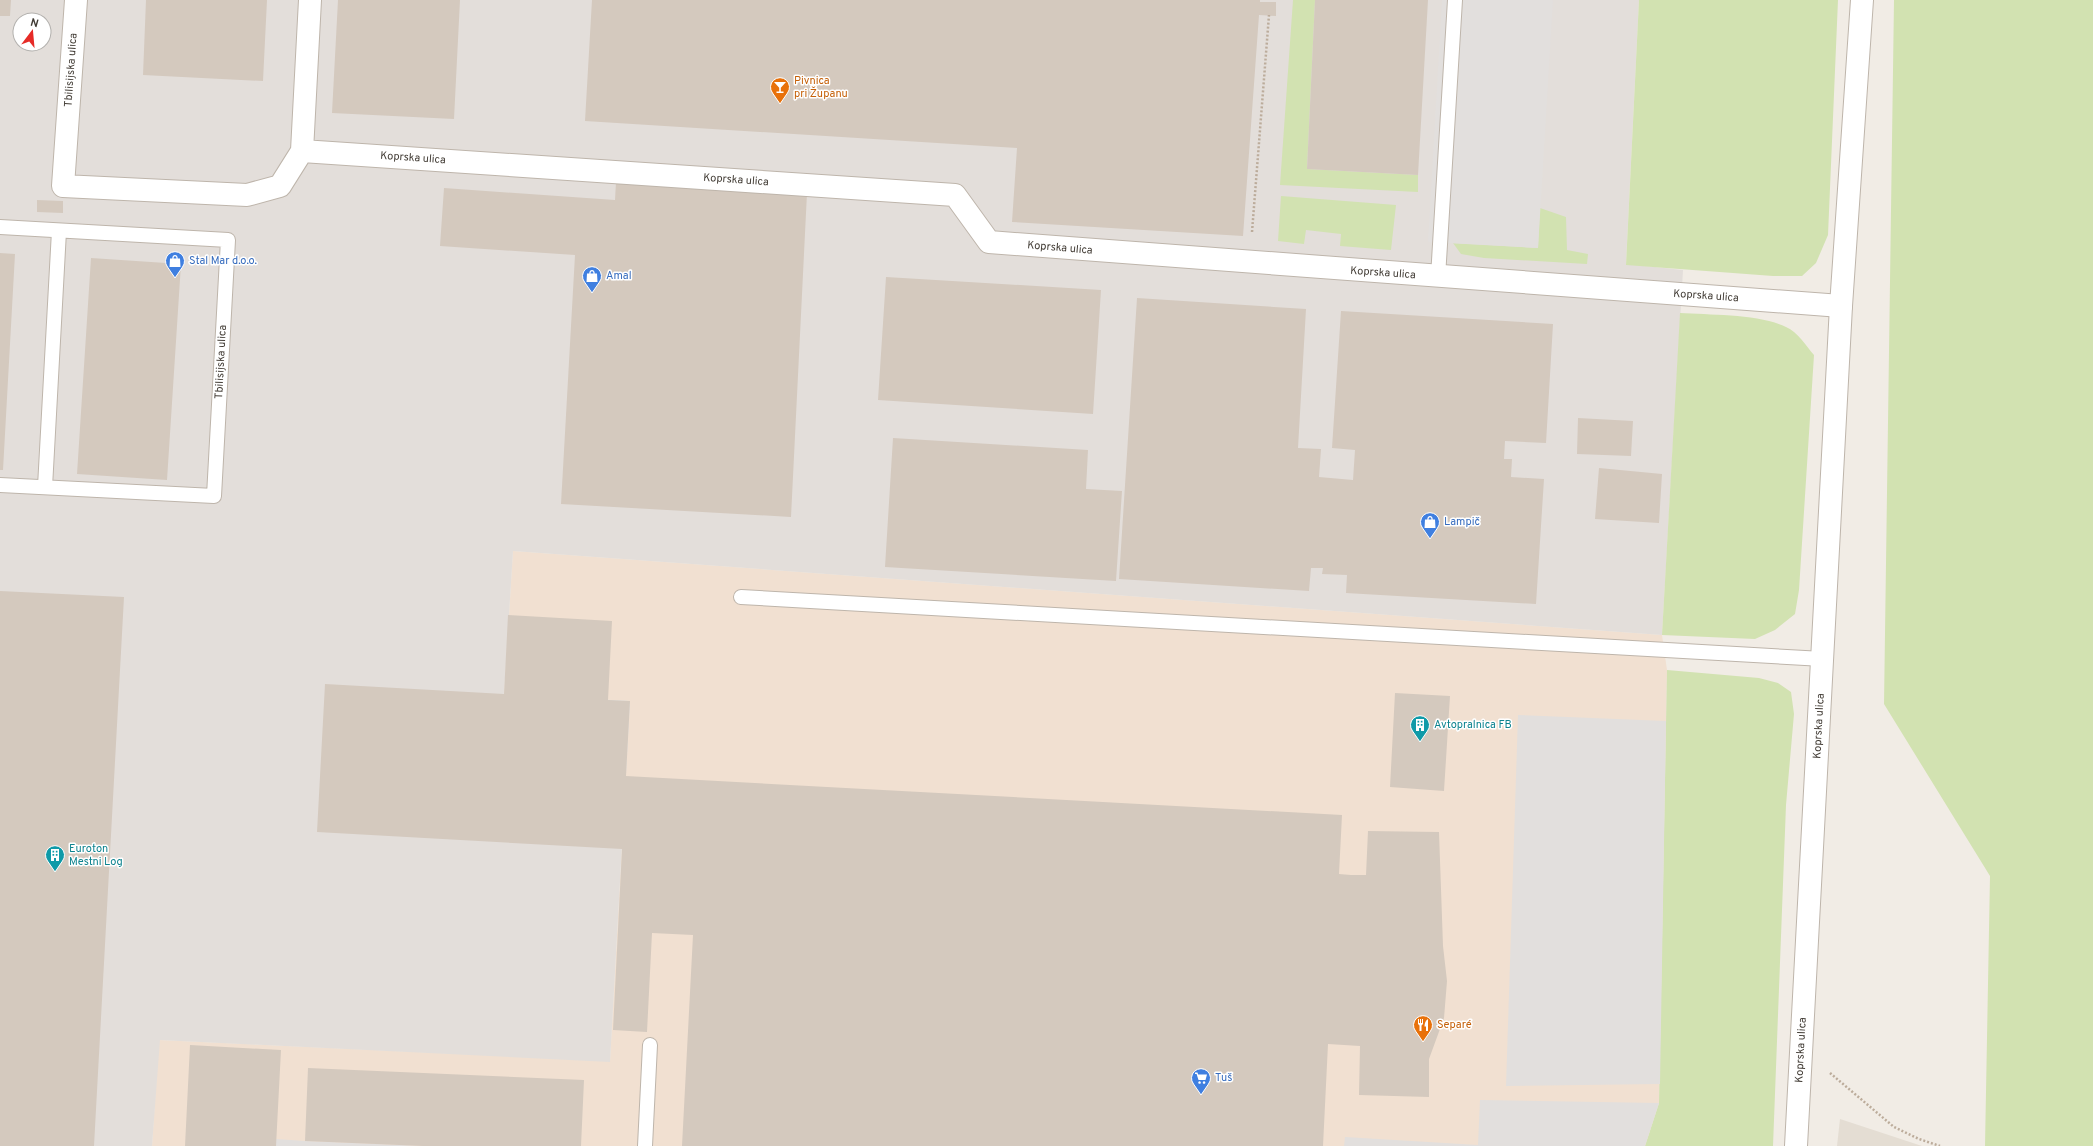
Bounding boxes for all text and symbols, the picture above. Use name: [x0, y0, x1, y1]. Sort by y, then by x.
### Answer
north arrow: [12, 12, 52, 52]
text: N: [29, 16, 40, 31]
street label: Tbilisijska ulica: [61, 32, 81, 108]
place label: Pivnica pri Županu: [794, 74, 848, 101]
bar icon: Pivnica pri Županu: [769, 76, 791, 104]
street label: Koprska ulica: [380, 149, 446, 167]
street label: Koprska ulica: [703, 171, 769, 189]
street label: Koprska ulica: [1027, 238, 1093, 258]
shop icon: Stal Mar d.o.o.: [164, 250, 186, 278]
place label: Stal Mar d.o.o.: [189, 254, 257, 268]
street label: Koprska ulica: [1350, 264, 1416, 282]
shop icon: Amal: [581, 265, 603, 293]
place label: Amal: [606, 269, 632, 283]
street label: Koprska ulica: [1673, 287, 1739, 305]
street label: Tbilisijska ulica: [212, 324, 230, 399]
shop icon: Lampič: [1419, 511, 1441, 539]
place label: Lampič: [1444, 515, 1481, 529]
street label: Koprska ulica: [1810, 693, 1828, 759]
building icon: Avtopralnica FB: [1409, 714, 1431, 742]
place label: Avtopralnica FB: [1434, 718, 1512, 732]
place label: Euroton Mestni Log: [69, 842, 123, 869]
building icon: Euroton Mestni Log: [44, 844, 66, 872]
restaurant icon: Separé: [1412, 1014, 1434, 1042]
street label: Koprska ulica: [1792, 1017, 1810, 1083]
place label: Separé: [1437, 1018, 1472, 1032]
supermarket icon: Tuš: [1190, 1067, 1212, 1095]
place label: Tuš: [1215, 1071, 1232, 1085]

